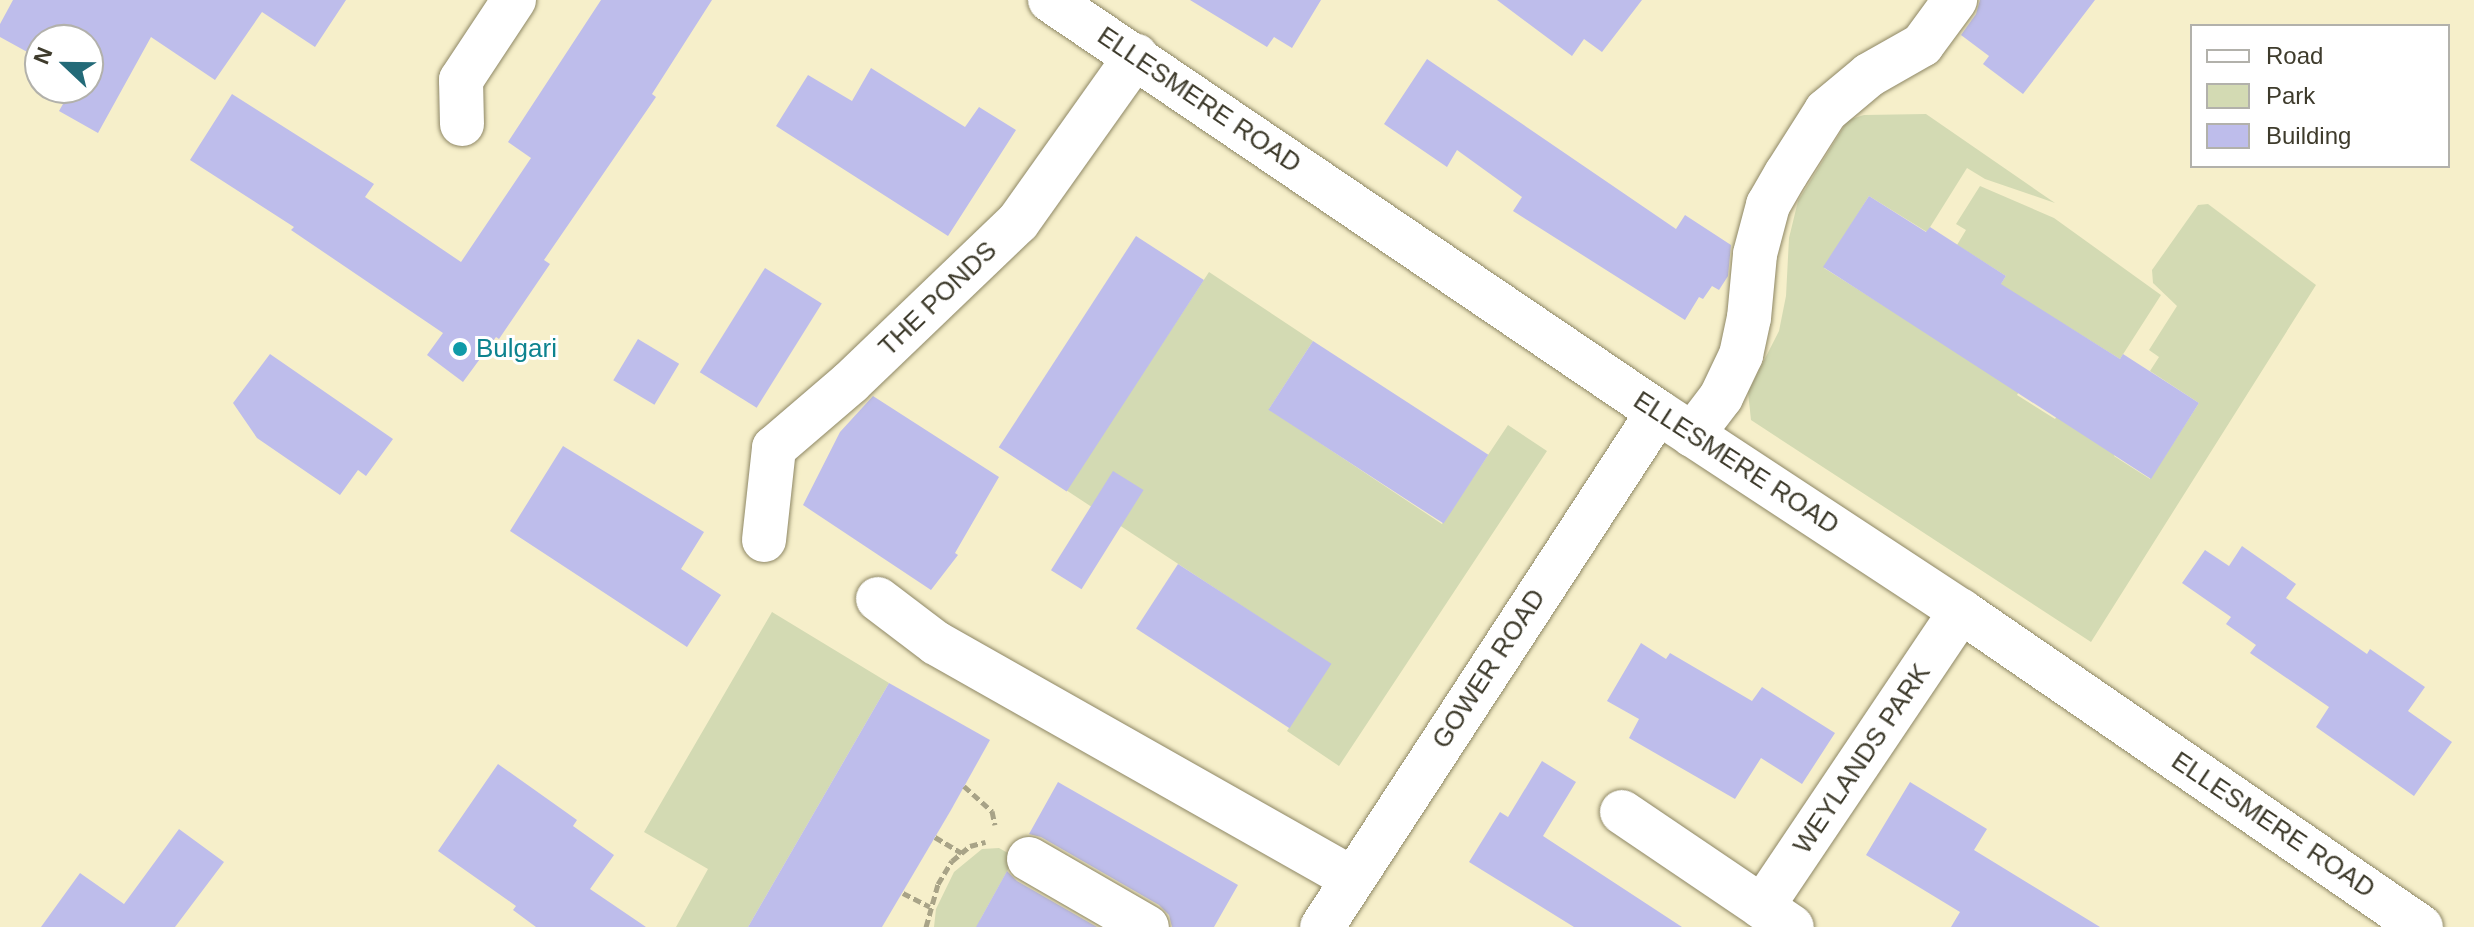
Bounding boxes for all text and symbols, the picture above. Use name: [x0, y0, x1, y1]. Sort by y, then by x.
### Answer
street label: ELLESMERE ROAD: [1091, 20, 1307, 180]
north arrow: [24, 24, 104, 104]
legend: [2190, 24, 2450, 168]
text: Road: [2266, 42, 2323, 69]
text: N: [29, 44, 58, 68]
text: Park: [2266, 82, 2315, 109]
text: Building: [2266, 122, 2351, 149]
street label: THE PONDS: [873, 235, 1003, 363]
place label: Bulgari: [476, 333, 557, 365]
marker: Bulgari: [451, 340, 469, 358]
street label: ELLESMERE ROAD: [1628, 385, 1844, 541]
street label: GOWER ROAD: [1426, 584, 1552, 754]
street label: WEYLANDS PARK: [1787, 658, 1937, 860]
street label: ELLESMERE ROAD: [2165, 745, 2381, 905]

